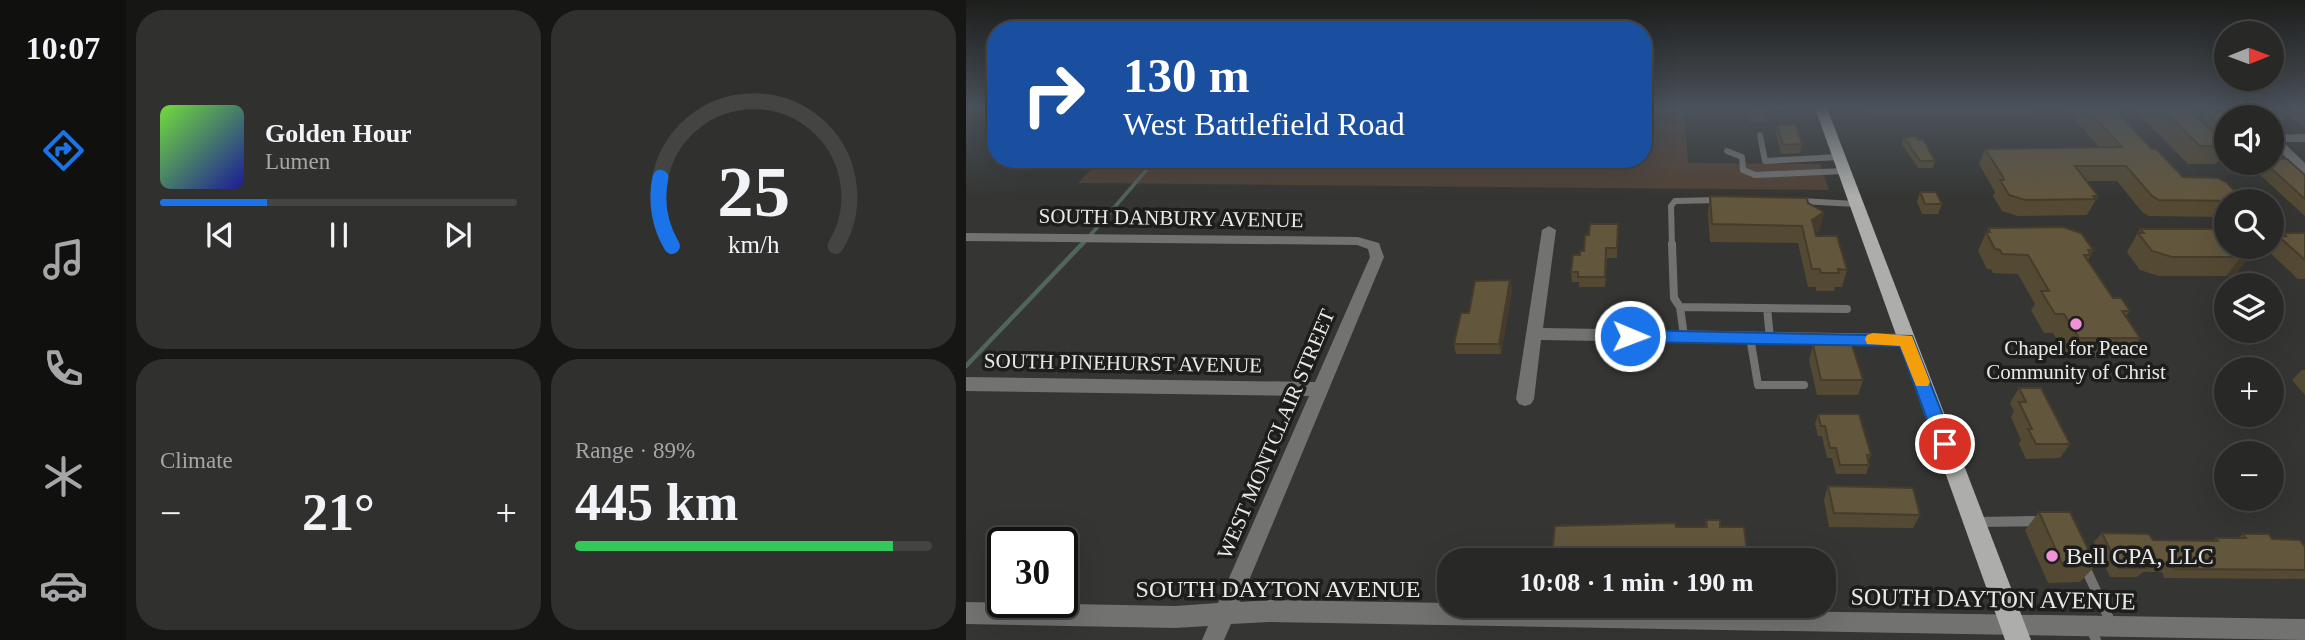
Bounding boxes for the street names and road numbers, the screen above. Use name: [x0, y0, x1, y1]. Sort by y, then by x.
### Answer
street label: SOUTH DANBURY AVENUE: [1038, 204, 1304, 232]
street label: WEST MONTCLAIR STREET: [1212, 305, 1340, 563]
street label: SOUTH PINEHURST AVENUE: [984, 349, 1262, 377]
street label: SOUTH DAYTON AVENUE: [1136, 576, 1420, 602]
street label: SOUTH DAYTON AVENUE: [1850, 584, 2136, 614]

